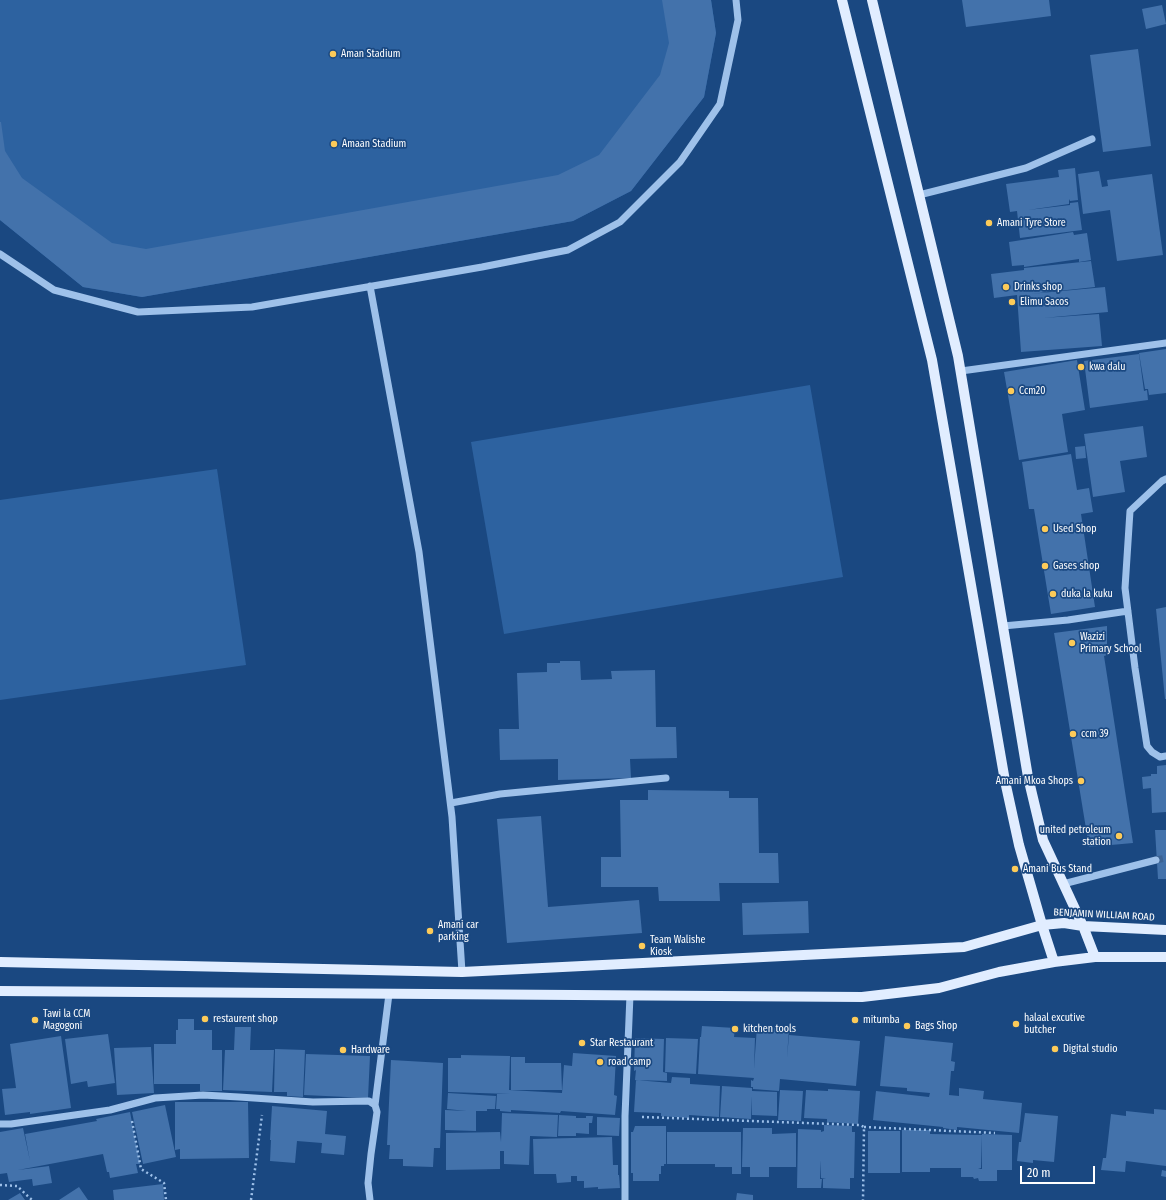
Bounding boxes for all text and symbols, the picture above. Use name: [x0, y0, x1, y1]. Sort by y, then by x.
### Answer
place label: Aman Stadium: [341, 48, 400, 60]
marker: Aman Stadium: [328, 49, 338, 59]
place label: Amaan Stadium: [342, 138, 406, 150]
marker: Amaan Stadium: [329, 139, 339, 149]
place label: Amani Tyre Store: [997, 217, 1066, 229]
marker: Amani Tyre Store: [984, 218, 994, 228]
place label: Drinks shop: [1014, 281, 1062, 293]
marker: Drinks shop: [1001, 282, 1011, 292]
place label: Elimu Sacos: [1020, 296, 1069, 308]
marker: Elimu Sacos: [1007, 297, 1017, 307]
place label: kwa dalu: [1089, 361, 1125, 373]
marker: kwa dalu: [1076, 362, 1086, 372]
place label: Ccm20: [1019, 385, 1045, 397]
marker: Ccm20: [1006, 386, 1016, 396]
place label: Used Shop: [1053, 523, 1097, 535]
marker: Used Shop: [1040, 524, 1050, 534]
place label: Gases shop: [1053, 560, 1100, 572]
marker: Gases shop: [1040, 561, 1050, 571]
place label: duka la kuku: [1061, 588, 1113, 600]
marker: duka la kuku: [1048, 589, 1058, 599]
place label: Wazizi Primary School: [1080, 631, 1142, 654]
marker: Wazizi Primary School: [1067, 638, 1077, 648]
place label: ccm 39: [1081, 728, 1109, 740]
marker: ccm 39: [1068, 729, 1078, 739]
place label: Amani Mkoa Shops: [996, 775, 1073, 787]
marker: Amani Mkoa Shops: [1076, 776, 1086, 786]
place label: united petroleum station: [1040, 824, 1111, 848]
marker: united petroleum station: [1114, 831, 1124, 841]
place label: Amani Bus Stand: [1023, 863, 1092, 875]
marker: Amani Bus Stand: [1010, 864, 1020, 874]
street label: BENJAMIN WILLIAM ROAD: [1053, 906, 1155, 924]
place label: Amani car parking: [438, 919, 479, 942]
marker: Amani car parking: [425, 926, 435, 936]
place label: Team Walishe Kiosk: [650, 934, 705, 958]
marker: Team Walishe Kiosk: [637, 941, 647, 951]
place label: Tawi la CCM Magogoni: [43, 1008, 90, 1032]
place label: halaal excutive butcher: [1024, 1012, 1085, 1036]
place label: restaurent shop: [213, 1013, 278, 1025]
marker: restaurent shop: [200, 1014, 210, 1024]
place label: mitumba: [863, 1014, 900, 1026]
marker: Tawi la CCM Magogoni: [30, 1015, 40, 1025]
marker: mitumba: [850, 1015, 860, 1025]
marker: halaal excutive butcher: [1011, 1019, 1021, 1029]
place label: Bags Shop: [915, 1020, 957, 1032]
marker: Bags Shop: [902, 1021, 912, 1031]
place label: kitchen tools: [743, 1023, 796, 1035]
marker: kitchen tools: [730, 1024, 740, 1034]
place label: Star Restaurant: [590, 1037, 653, 1049]
marker: Star Restaurant: [577, 1038, 587, 1048]
place label: Digital studio: [1063, 1043, 1117, 1055]
place label: Hardware: [351, 1044, 390, 1056]
marker: Digital studio: [1050, 1044, 1060, 1054]
marker: Hardware: [338, 1045, 348, 1055]
place label: road camp: [608, 1056, 651, 1068]
marker: road camp: [595, 1057, 605, 1067]
scale bar: [1022, 1158, 1097, 1184]
text: 20 m: [1027, 1166, 1051, 1180]

